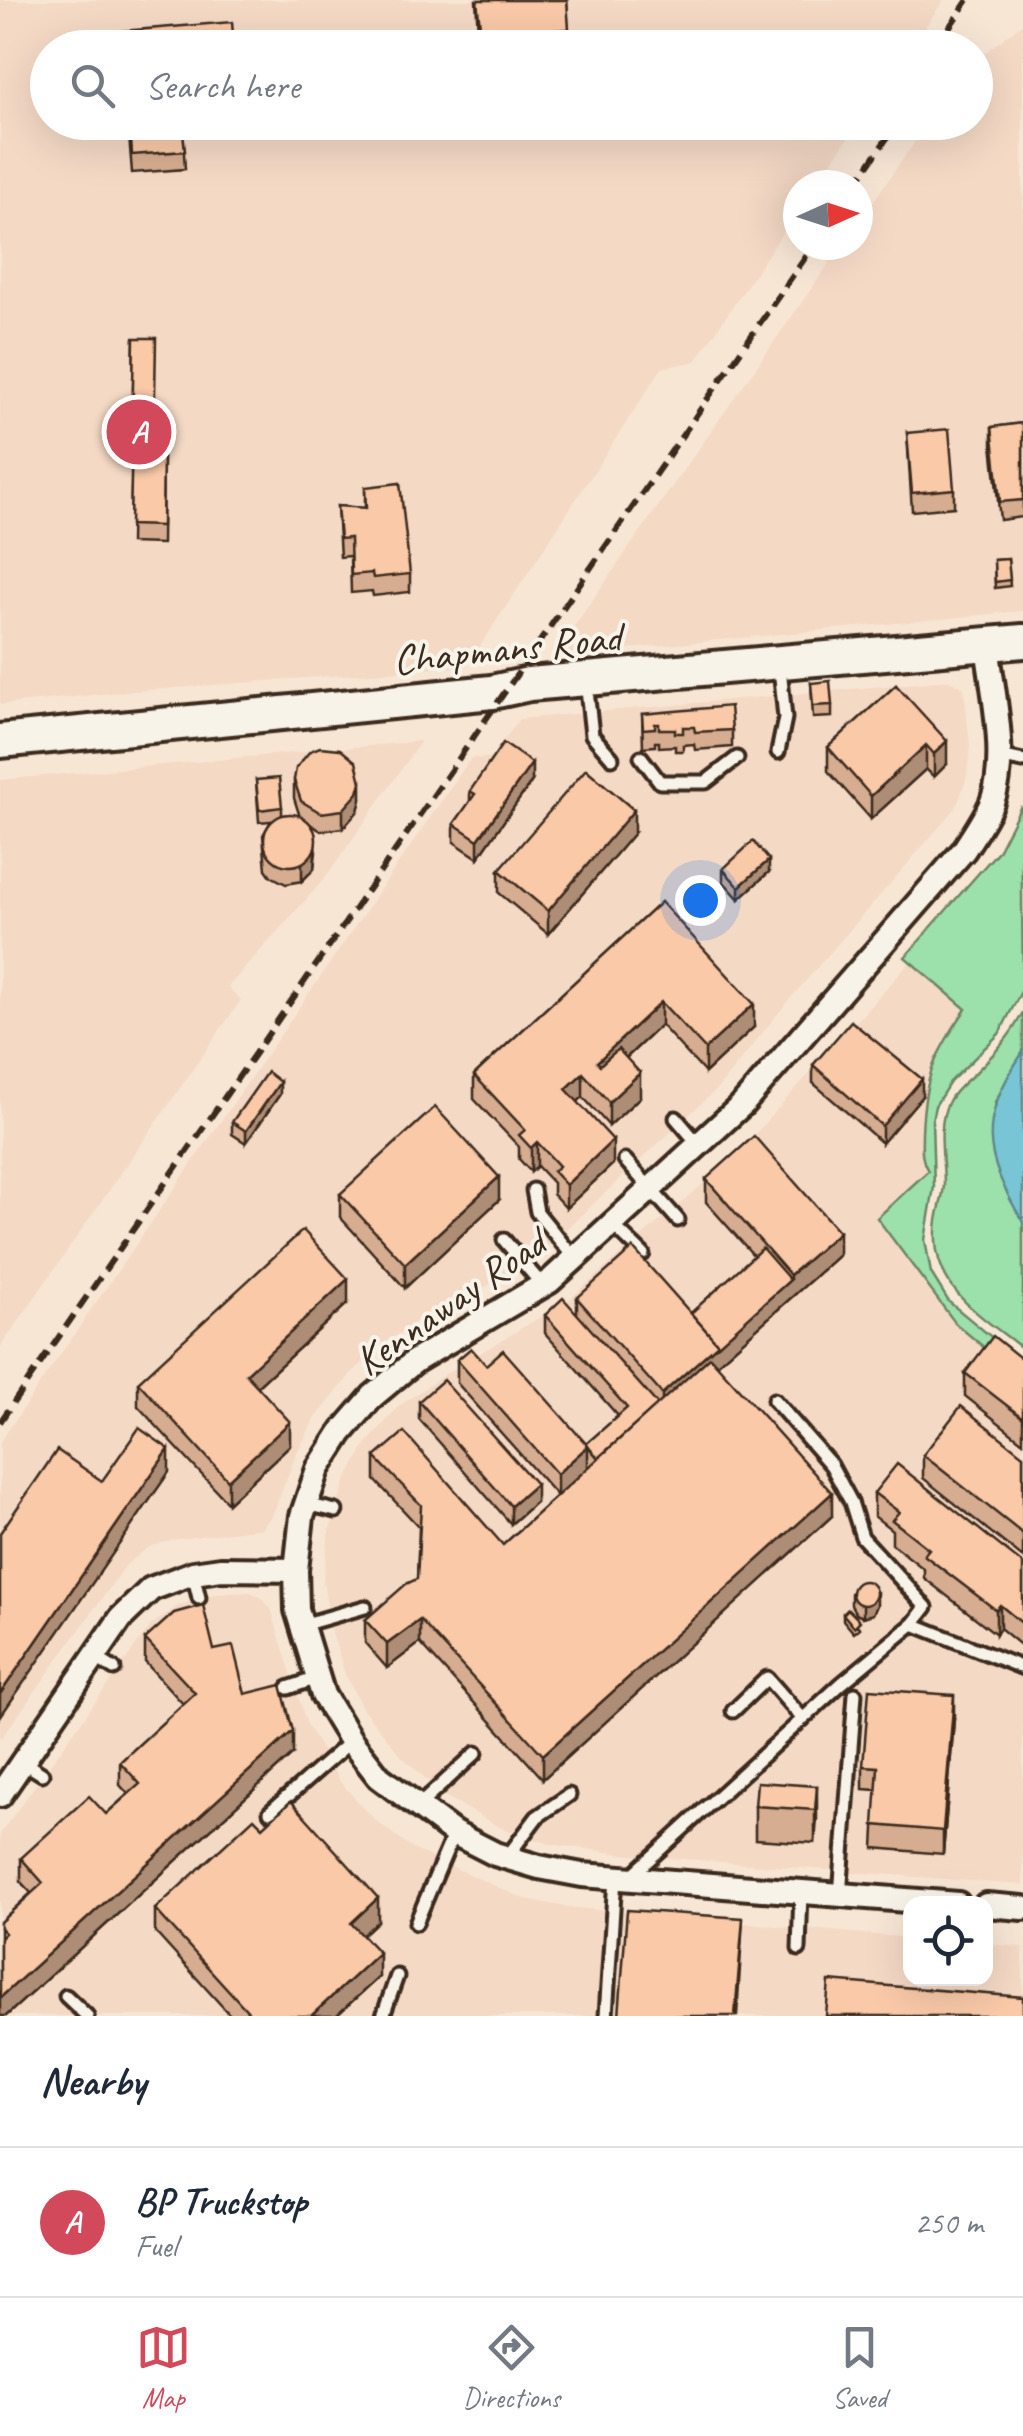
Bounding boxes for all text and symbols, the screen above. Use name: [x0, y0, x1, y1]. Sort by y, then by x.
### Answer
search box: [30, 30, 993, 140]
icon: search: [65, 58, 120, 113]
text: Search here: [145, 62, 300, 109]
north arrow: [783, 170, 873, 260]
pin: A: [106, 394, 172, 470]
street label: Chapmans Road: [390, 610, 629, 687]
your location: [675, 875, 726, 926]
street label: Kennaway Road: [344, 1213, 561, 1387]
map controls: [903, 1896, 993, 1986]
button: locate: [903, 1896, 993, 1986]
text: Nearby: [40, 2055, 146, 2108]
text: BP Truckstop: [135, 2178, 307, 2225]
text: A: [64, 2202, 81, 2243]
text: 250 m: [914, 2202, 983, 2243]
text: Fuel: [135, 2225, 177, 2266]
tab: Map: [136, 2320, 191, 2415]
tab: Directions: [463, 2320, 560, 2415]
tab: Saved: [832, 2320, 887, 2415]

